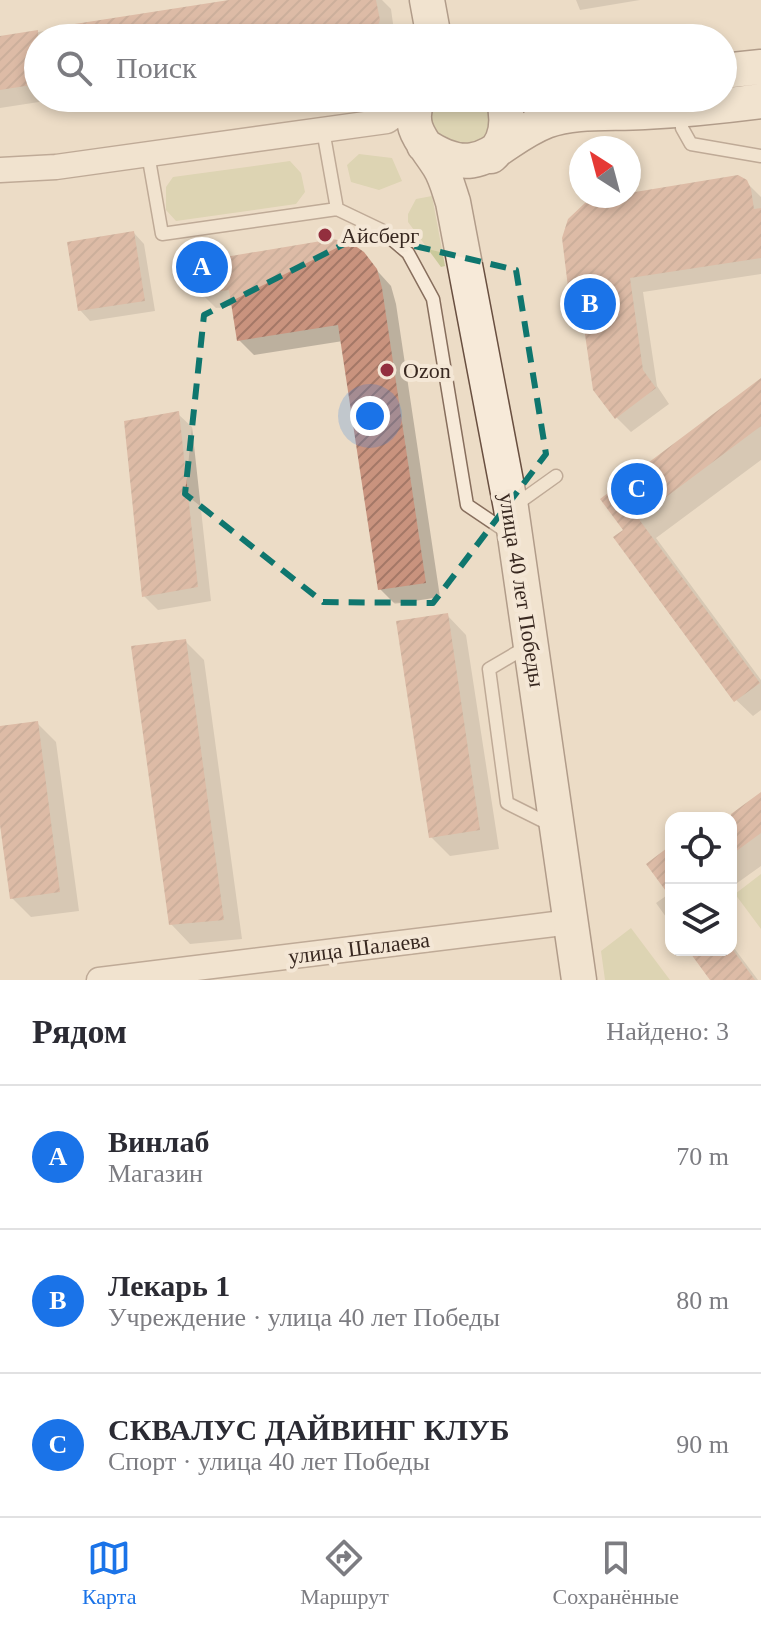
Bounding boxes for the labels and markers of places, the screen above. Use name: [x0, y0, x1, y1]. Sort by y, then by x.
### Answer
place label: Айсберг: [341, 223, 419, 248]
marker: Айсберг: [316, 226, 334, 244]
pin: A: [176, 237, 228, 297]
pin: B: [564, 274, 616, 334]
place label: Ozon: [403, 358, 451, 383]
marker: Ozon: [378, 361, 396, 379]
pin: C: [611, 459, 663, 519]

